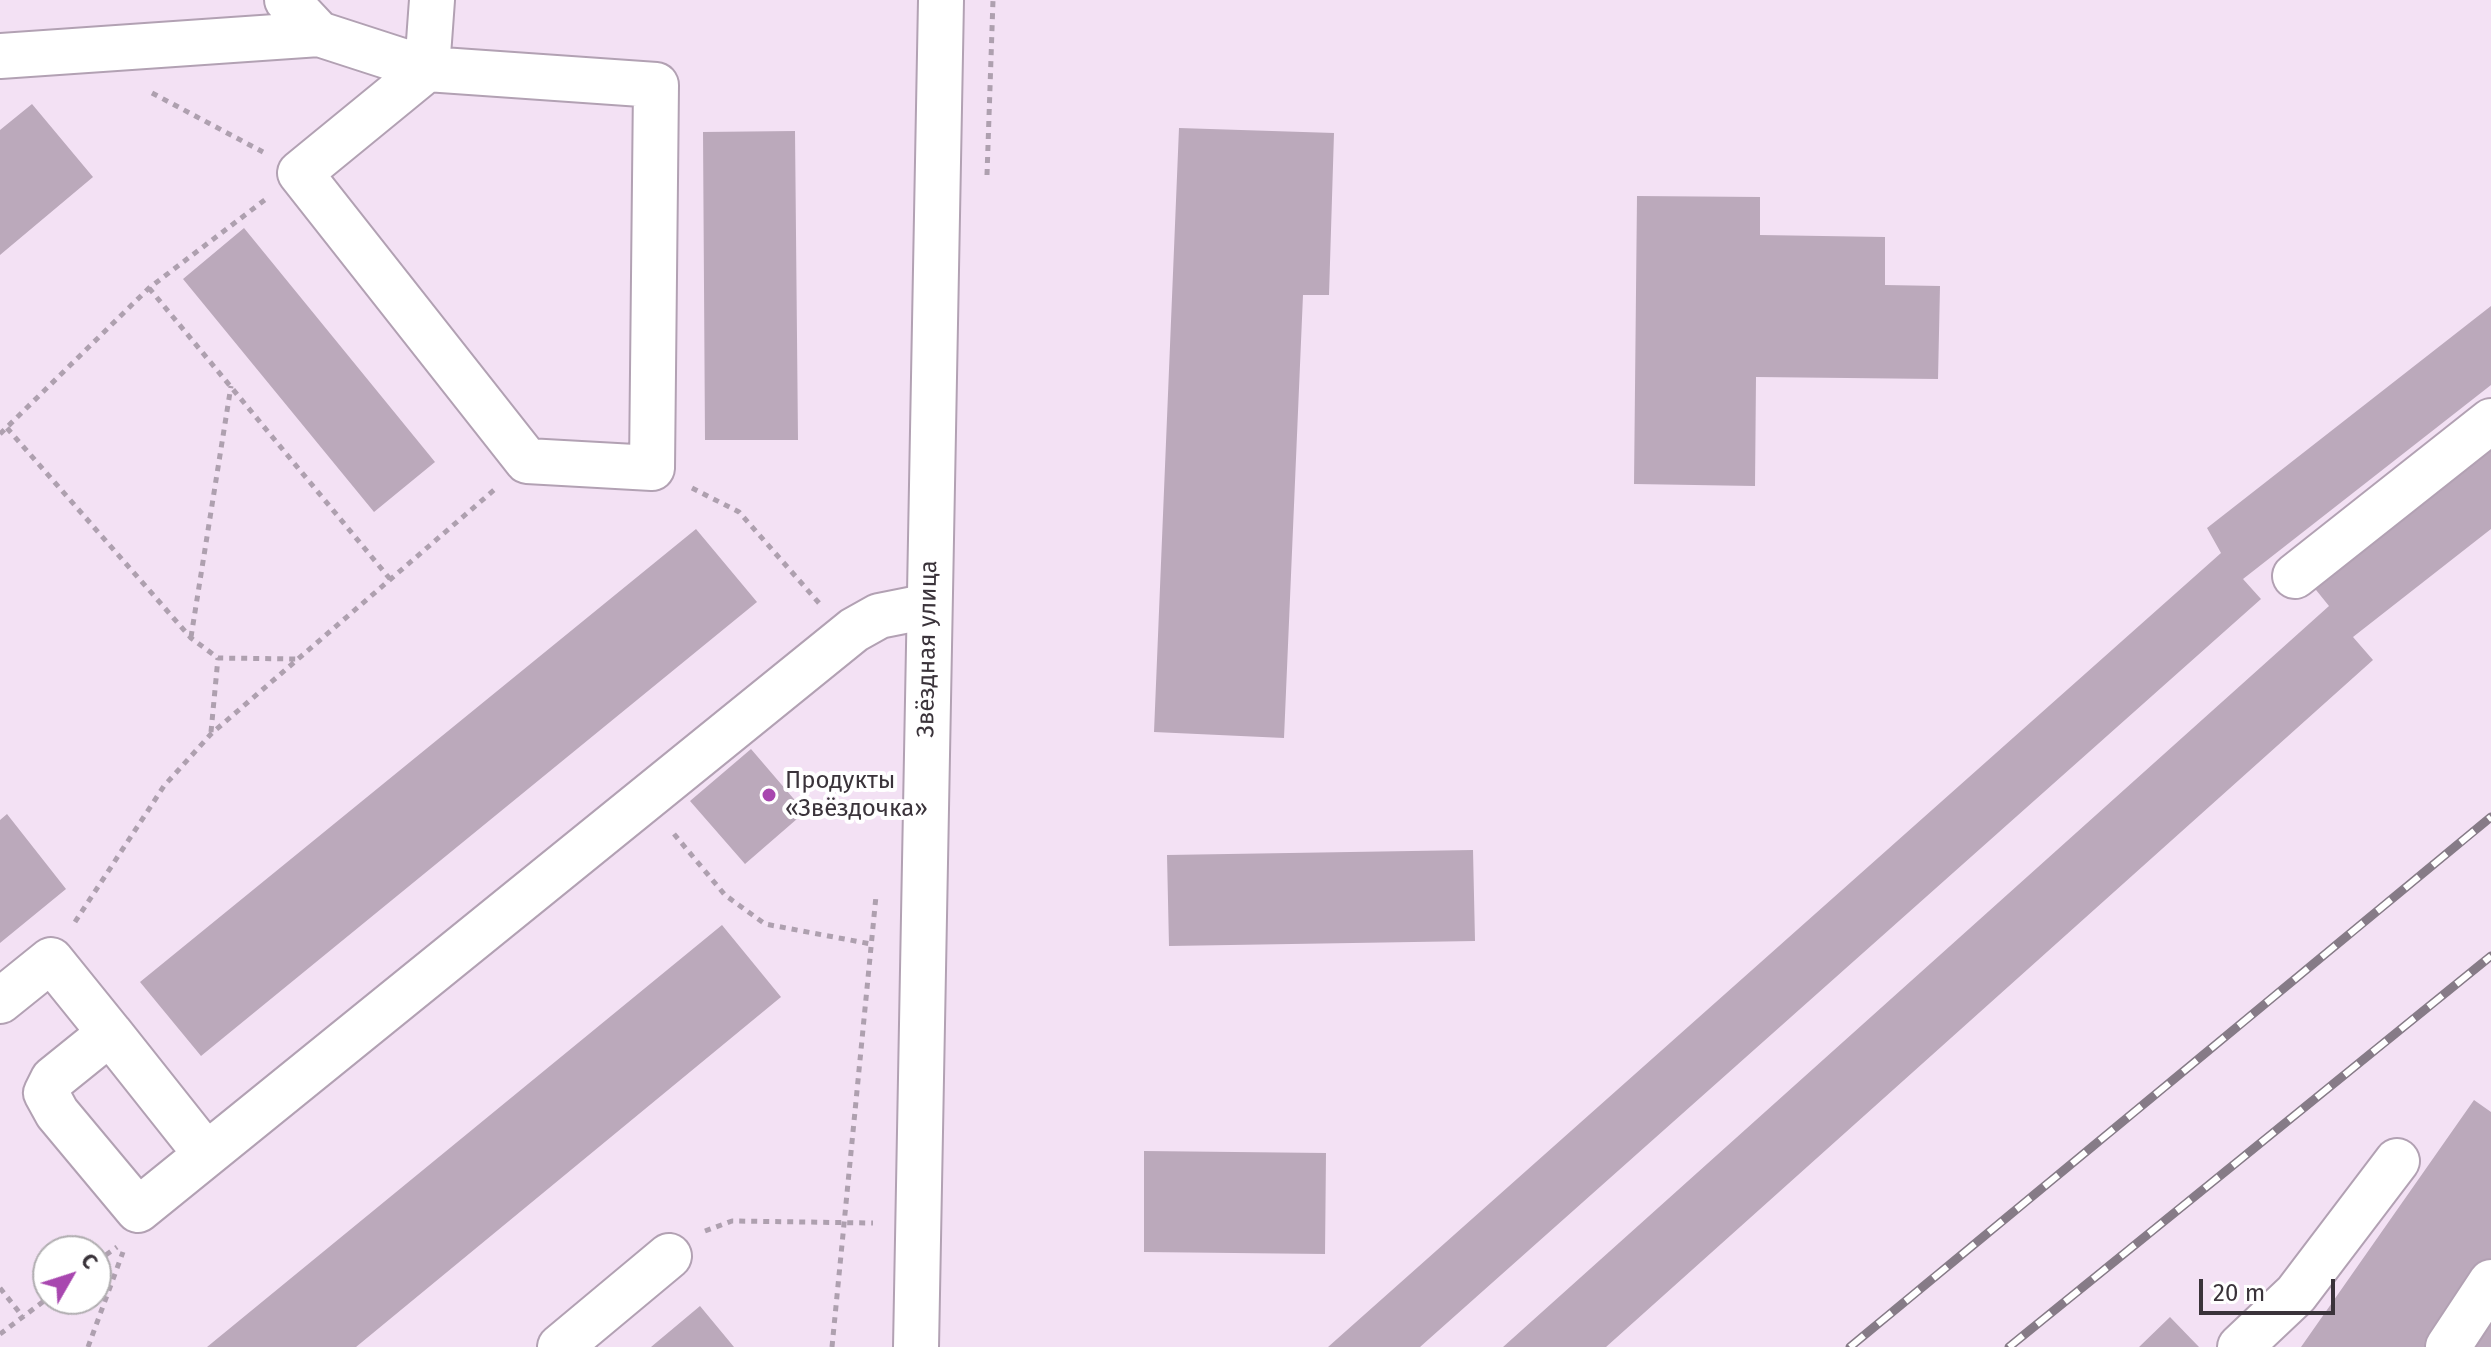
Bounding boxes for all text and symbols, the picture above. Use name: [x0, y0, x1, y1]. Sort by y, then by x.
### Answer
street label: Звёздная улица: [912, 560, 944, 738]
place label: Продукты «Звёздочка»: [785, 767, 928, 823]
marker: Продукты «Звёздочка»: [760, 786, 778, 804]
north arrow: [32, 1235, 112, 1315]
text: С: [75, 1247, 104, 1274]
scale bar: [2203, 1263, 2339, 1313]
text: 20 m: [2213, 1279, 2265, 1307]

